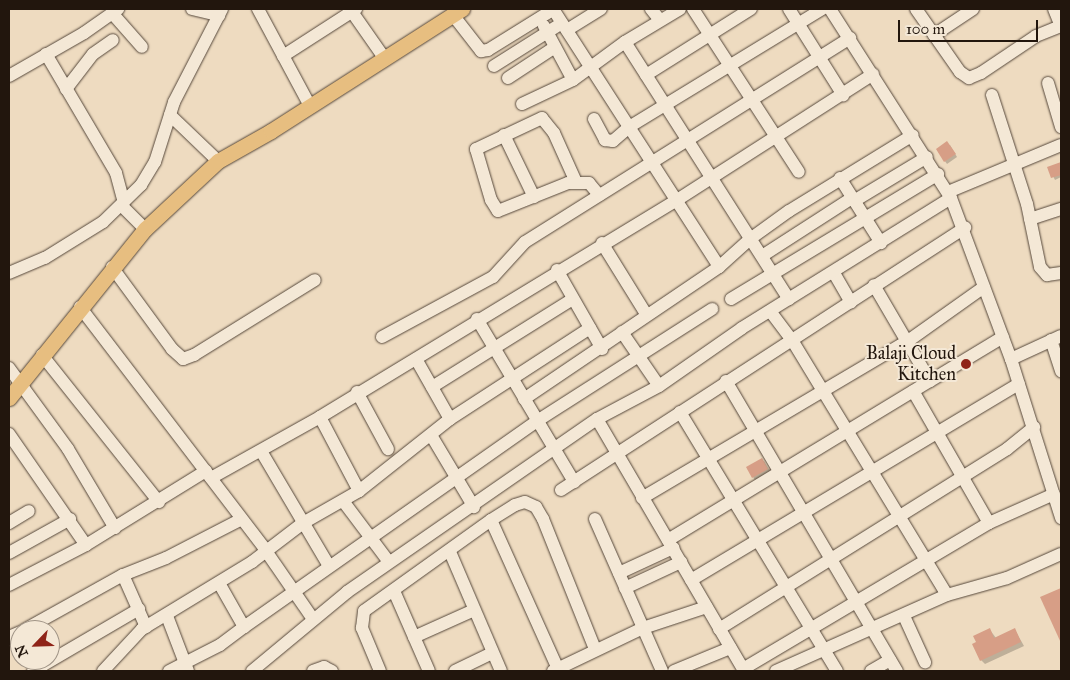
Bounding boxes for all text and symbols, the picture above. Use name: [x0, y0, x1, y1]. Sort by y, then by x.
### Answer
scale bar: [900, 10, 1040, 42]
text: 100 m: [906, 20, 945, 38]
place label: Balaji Cloud Kitchen: [866, 343, 956, 386]
marker: Balaji Cloud Kitchen: [960, 358, 972, 370]
north arrow: [10, 620, 60, 670]
text: N: [12, 642, 32, 660]

